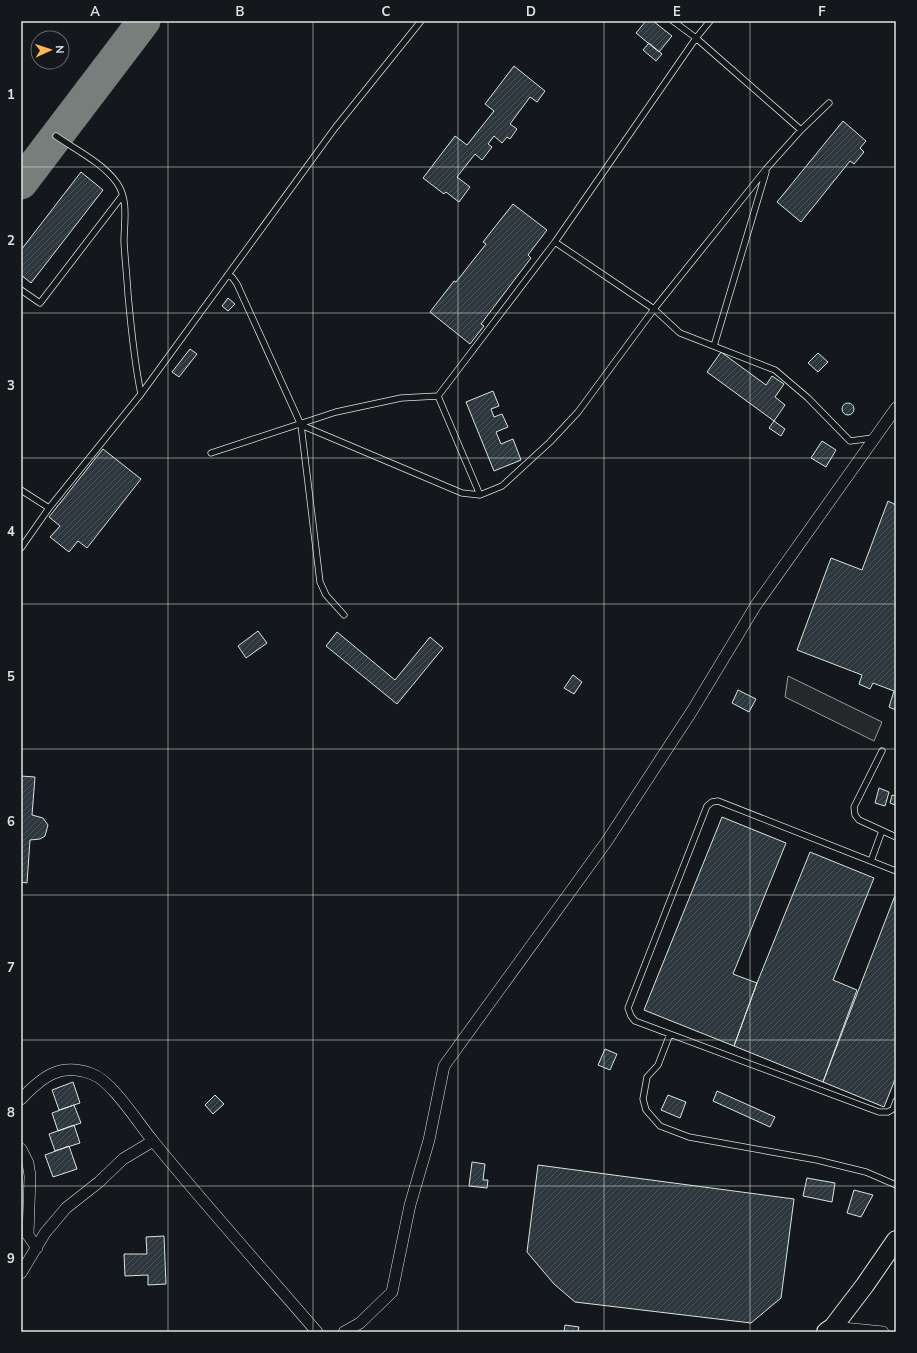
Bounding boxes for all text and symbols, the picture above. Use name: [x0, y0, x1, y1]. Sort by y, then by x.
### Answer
text: A: [90, 3, 100, 21]
text: B: [236, 3, 245, 21]
text: C: [382, 3, 391, 21]
text: D: [526, 3, 536, 21]
text: E: [673, 3, 681, 21]
text: F: [818, 3, 826, 21]
north arrow: [30, 30, 70, 70]
text: N: [52, 45, 67, 54]
text: 1: [7, 86, 15, 104]
text: 2: [7, 232, 15, 250]
text: 3: [7, 377, 15, 395]
text: 4: [7, 523, 15, 541]
text: 5: [7, 668, 15, 686]
text: 6: [7, 813, 15, 831]
text: 7: [7, 959, 15, 977]
text: 8: [7, 1104, 15, 1122]
text: 9: [7, 1250, 15, 1268]

